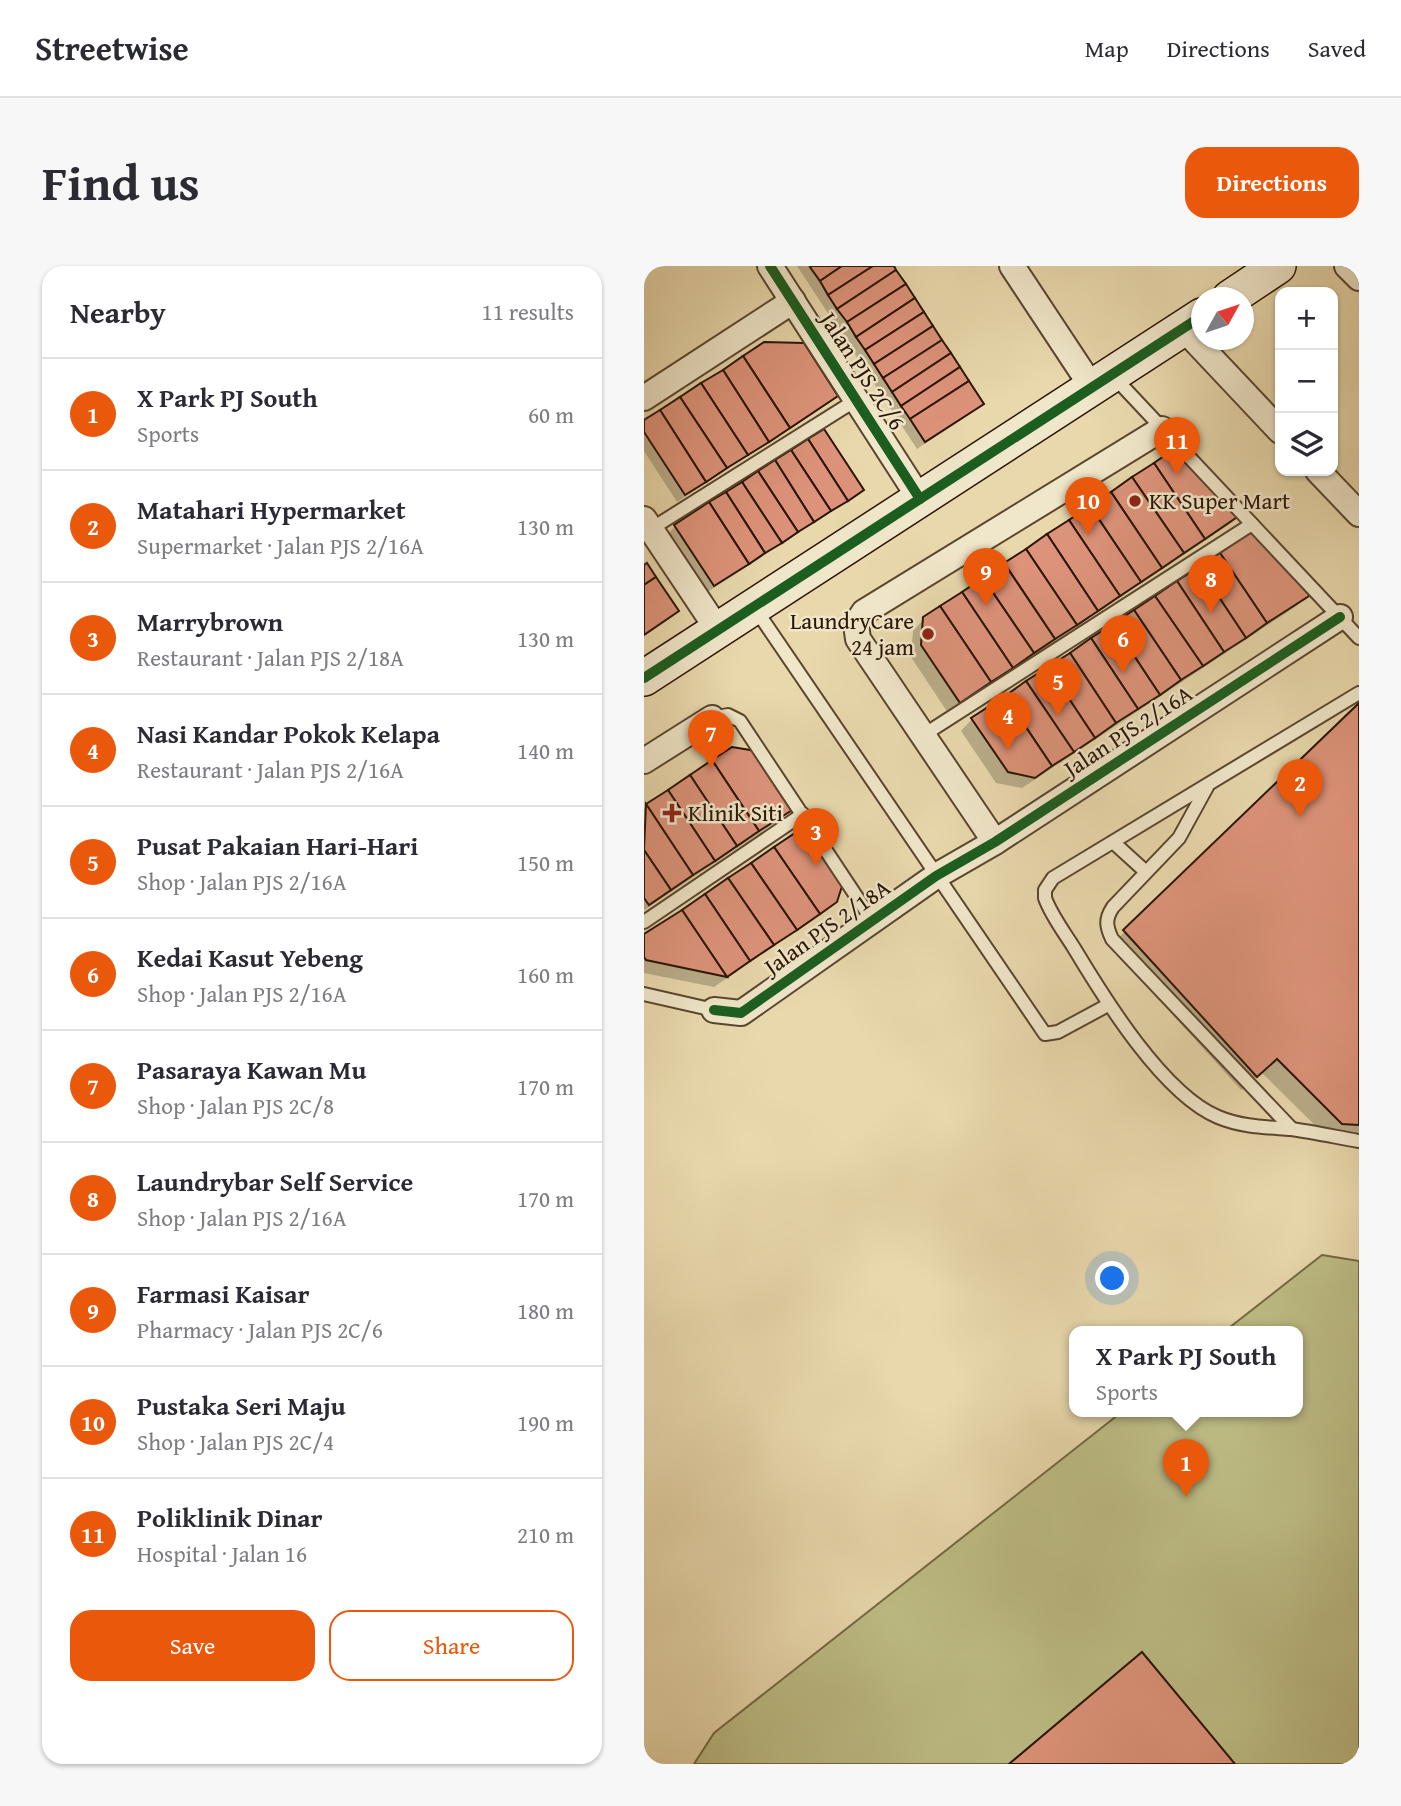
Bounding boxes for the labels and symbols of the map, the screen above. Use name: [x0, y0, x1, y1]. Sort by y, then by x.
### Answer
north arrow: [1191, 287, 1254, 350]
street label: Jalan PJS 2C/6: [811, 303, 914, 436]
pin: 11: [1154, 417, 1200, 475]
pin: 10: [1065, 477, 1111, 535]
place label: KK Super Mart: [1149, 484, 1290, 517]
marker: KK Super Mart: [1127, 493, 1143, 509]
pin: 9: [963, 548, 1009, 606]
pin: 8: [1188, 555, 1234, 613]
place label: LaundryCare 24 jam: [790, 604, 914, 663]
pin: 6: [1100, 615, 1146, 673]
marker: LaundryCare 24 jam: [920, 626, 936, 642]
pin: 5: [1035, 658, 1081, 716]
street label: Jalan PJS 2/16A: [1054, 677, 1199, 786]
pin: 4: [985, 692, 1031, 750]
pin: 7: [688, 710, 734, 768]
pin: 2: [1277, 759, 1323, 817]
place label: Klinik Siti: [688, 796, 783, 829]
marker: Klinik Siti: [662, 803, 682, 823]
pin: 3: [793, 808, 839, 866]
street label: Jalan PJS 2/18A: [754, 871, 897, 984]
your location: [1095, 1261, 1129, 1295]
pin: 1: [1163, 1439, 1209, 1497]

